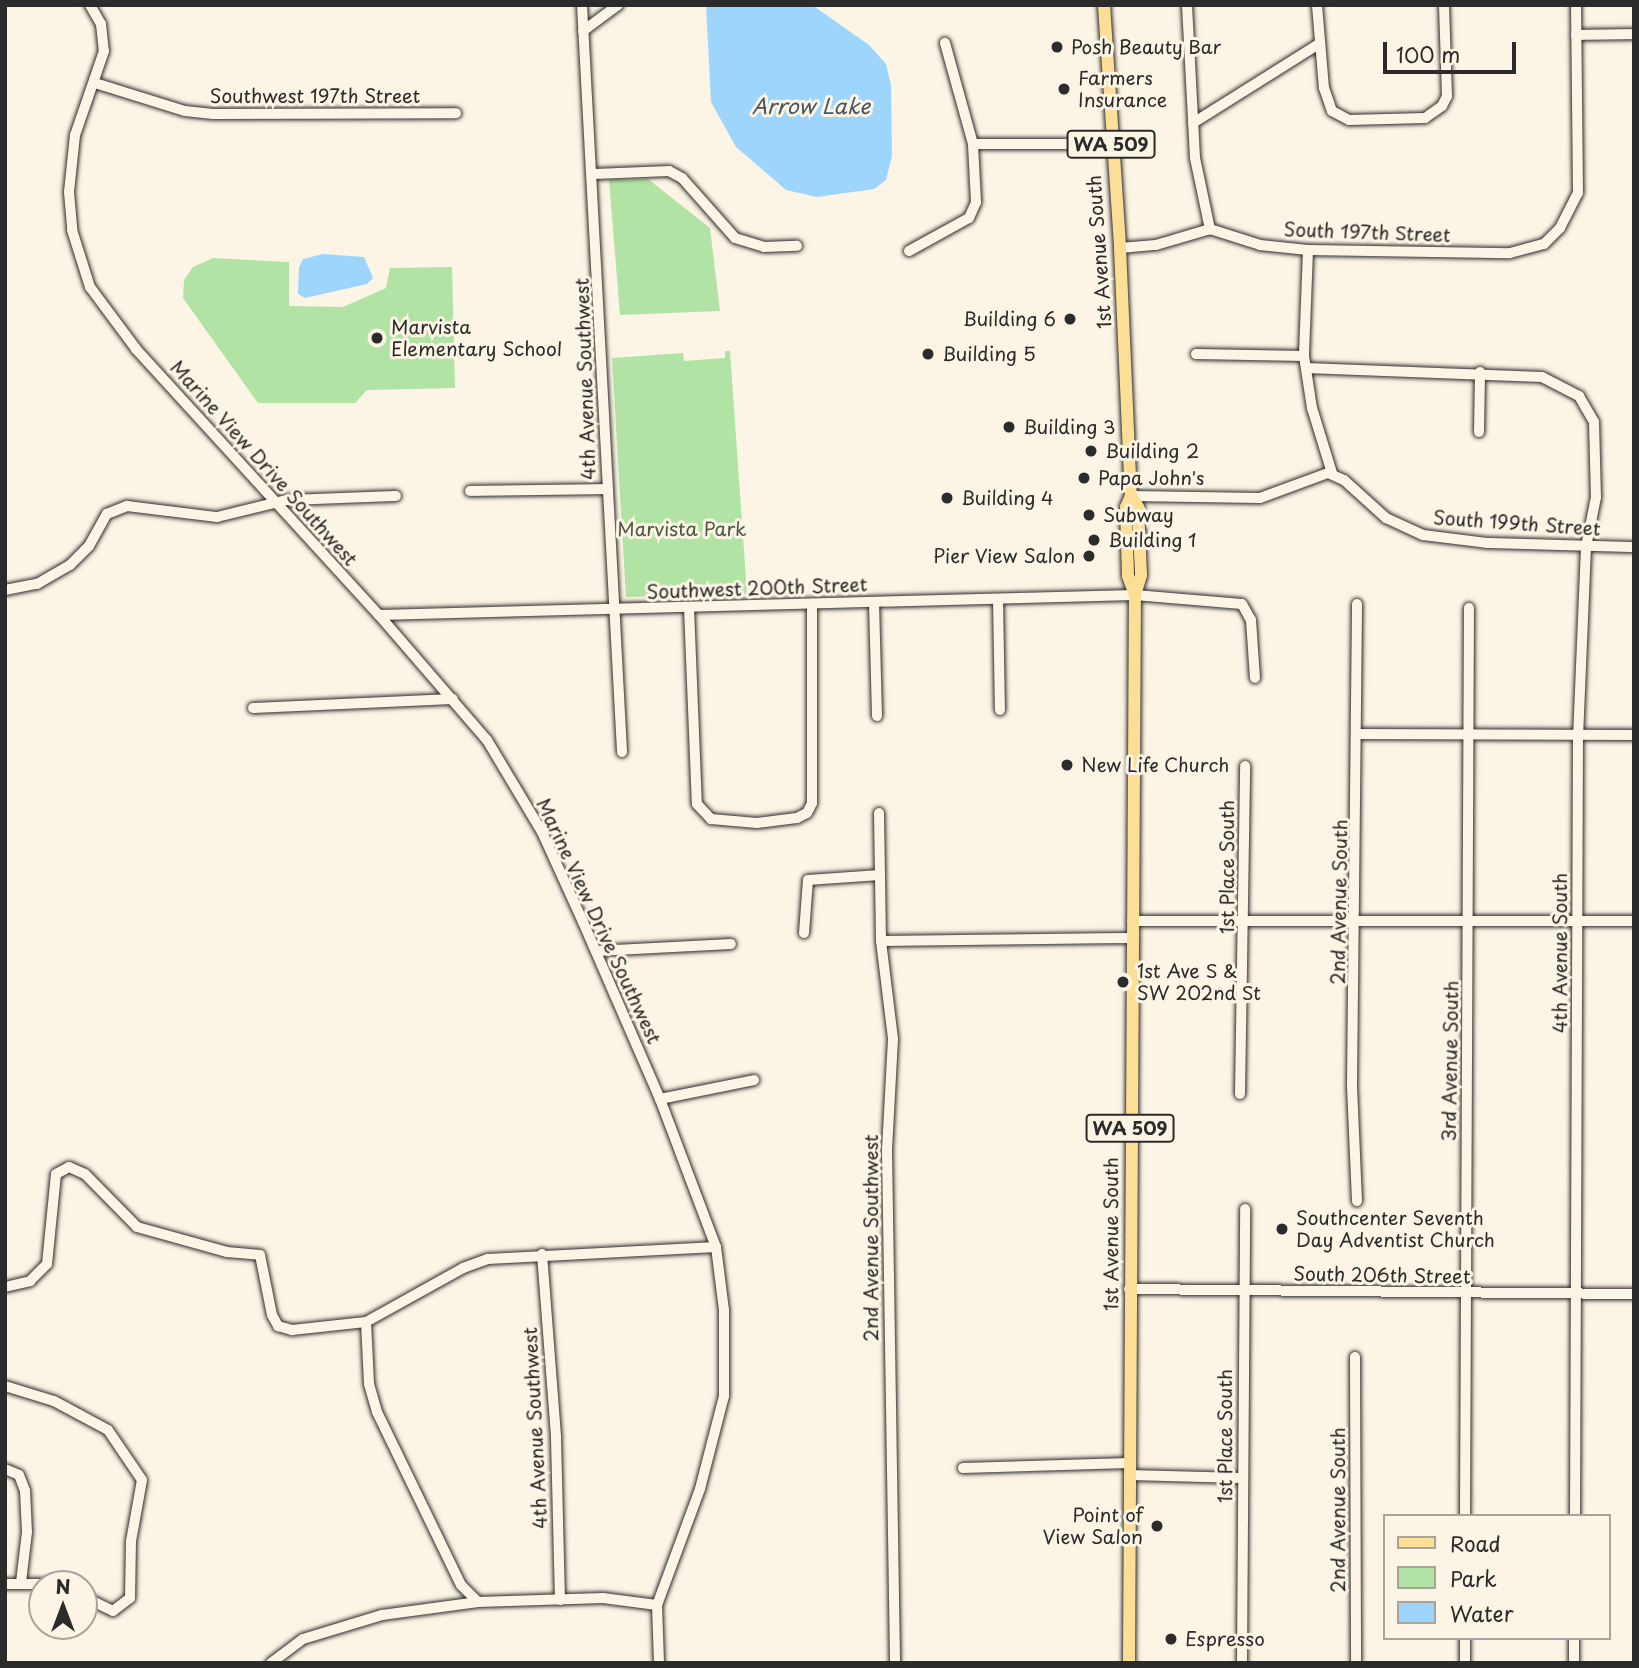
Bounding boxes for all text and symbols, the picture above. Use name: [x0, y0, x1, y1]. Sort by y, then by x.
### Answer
scale bar: [1387, 28, 1520, 72]
place label: Posh Beauty Bar: [1071, 36, 1224, 58]
text: 100 m: [1396, 38, 1460, 70]
marker: Posh Beauty Bar: [1049, 39, 1065, 55]
place label: Farmers Insurance: [1078, 67, 1167, 111]
marker: Farmers Insurance: [1056, 81, 1072, 97]
street label: Southwest 197th Street: [209, 85, 421, 107]
water label: Arrow Lake: [752, 92, 870, 118]
road number: WA 509: [1066, 130, 1156, 159]
street label: 1st Avenue South: [1082, 174, 1116, 330]
street label: South 197th Street: [1282, 218, 1452, 246]
street label: 4th Avenue Southwest: [570, 277, 600, 481]
place label: Building 6: [962, 308, 1056, 330]
marker: Building 6: [1062, 311, 1078, 327]
place label: Marvista Elementary School: [391, 316, 562, 360]
marker: Marvista Elementary School: [369, 330, 385, 346]
place label: Building 5: [942, 343, 1035, 365]
marker: Building 5: [920, 346, 936, 362]
street label: Marine View Drive Southwest: [166, 356, 362, 570]
place label: Building 3: [1023, 416, 1116, 438]
marker: Building 3: [1001, 419, 1017, 435]
place label: Building 2: [1105, 440, 1199, 462]
marker: Building 2: [1083, 443, 1099, 459]
place label: Papa John's: [1098, 467, 1206, 489]
marker: Papa John's: [1076, 470, 1092, 486]
place label: Building 4: [961, 487, 1054, 509]
marker: Building 4: [939, 490, 955, 506]
place label: Subway: [1103, 504, 1174, 526]
street label: South 199th Street: [1431, 506, 1603, 540]
marker: Subway: [1081, 507, 1097, 523]
park label: Marvista Park: [618, 518, 746, 540]
place label: Building 1: [1108, 529, 1197, 551]
marker: Building 1: [1086, 532, 1102, 548]
place label: Pier View Salon: [932, 545, 1075, 567]
marker: Pier View Salon: [1081, 548, 1097, 564]
street label: Southwest 200th Street: [646, 573, 868, 603]
place label: New Life Church: [1081, 754, 1232, 776]
marker: New Life Church: [1059, 757, 1075, 773]
street label: Marine View Drive Southwest: [532, 795, 666, 1047]
street label: 1st Place South: [1216, 798, 1238, 936]
street label: 2nd Avenue South: [1326, 819, 1352, 985]
street label: 4th Avenue South: [1549, 873, 1571, 1033]
place label: 1st Ave S & SW 202nd St: [1137, 960, 1261, 1004]
marker: 1st Ave S & SW 202nd St: [1115, 974, 1131, 990]
street label: 3rd Avenue South: [1437, 980, 1463, 1142]
road number: WA 509: [1084, 1114, 1176, 1142]
street label: 2nd Avenue Southwest: [860, 1134, 882, 1342]
street label: 1st Avenue South: [1100, 1156, 1122, 1312]
place label: Southcenter Seventh Day Adventist Church: [1296, 1207, 1499, 1251]
marker: Southcenter Seventh Day Adventist Church: [1274, 1221, 1290, 1237]
street label: South 206th Street: [1291, 1262, 1473, 1288]
street label: 4th Avenue Southwest: [518, 1326, 552, 1530]
street label: 1st Place South: [1214, 1367, 1236, 1505]
street label: 2nd Avenue South: [1327, 1427, 1349, 1593]
place label: Point of View Salon: [1043, 1504, 1143, 1548]
legend: [1384, 1514, 1611, 1640]
marker: Point of View Salon: [1149, 1518, 1165, 1534]
text: Road: [1450, 1527, 1501, 1559]
text: Park: [1450, 1562, 1497, 1594]
north arrow: [28, 1570, 98, 1640]
text: N: [55, 1572, 71, 1600]
text: Water: [1450, 1597, 1513, 1629]
place label: Espresso: [1185, 1628, 1265, 1650]
marker: Espresso: [1163, 1631, 1179, 1647]

